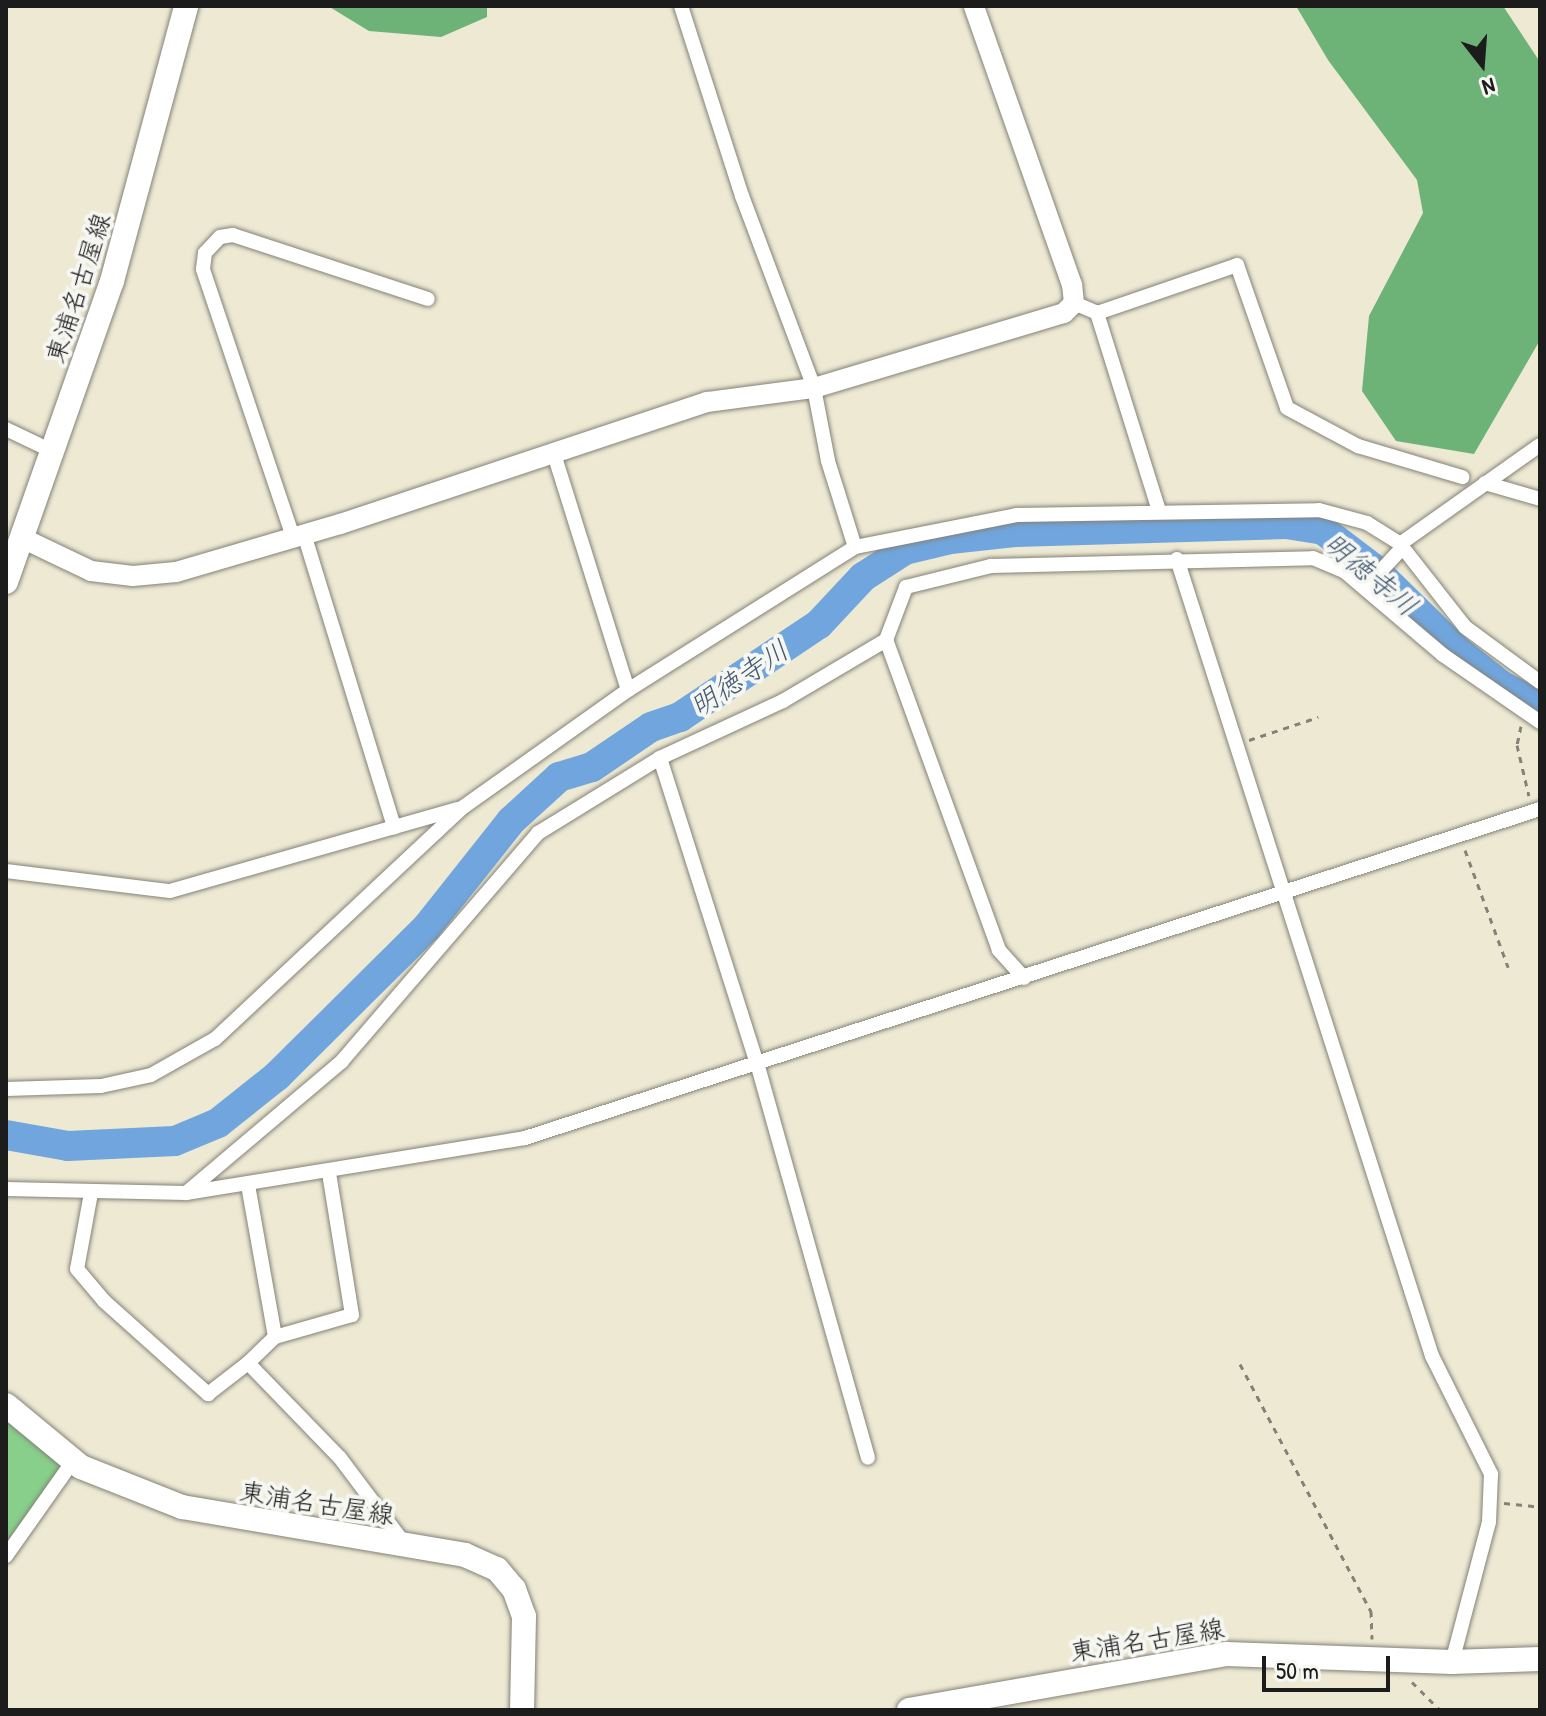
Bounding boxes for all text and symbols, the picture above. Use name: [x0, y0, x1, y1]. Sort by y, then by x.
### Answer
north arrow: [1442, 24, 1522, 104]
text: N: [1479, 71, 1499, 103]
street label: 東浦名古屋線: [39, 209, 117, 367]
water label: 明徳寺川: [1317, 525, 1425, 623]
water label: 明徳寺川: [683, 633, 795, 723]
street label: 東浦名古屋線: [238, 1475, 396, 1531]
street label: 東浦名古屋線: [1068, 1612, 1226, 1668]
scale bar: [1266, 1640, 1394, 1690]
text: 50 m: [1276, 1654, 1319, 1686]

